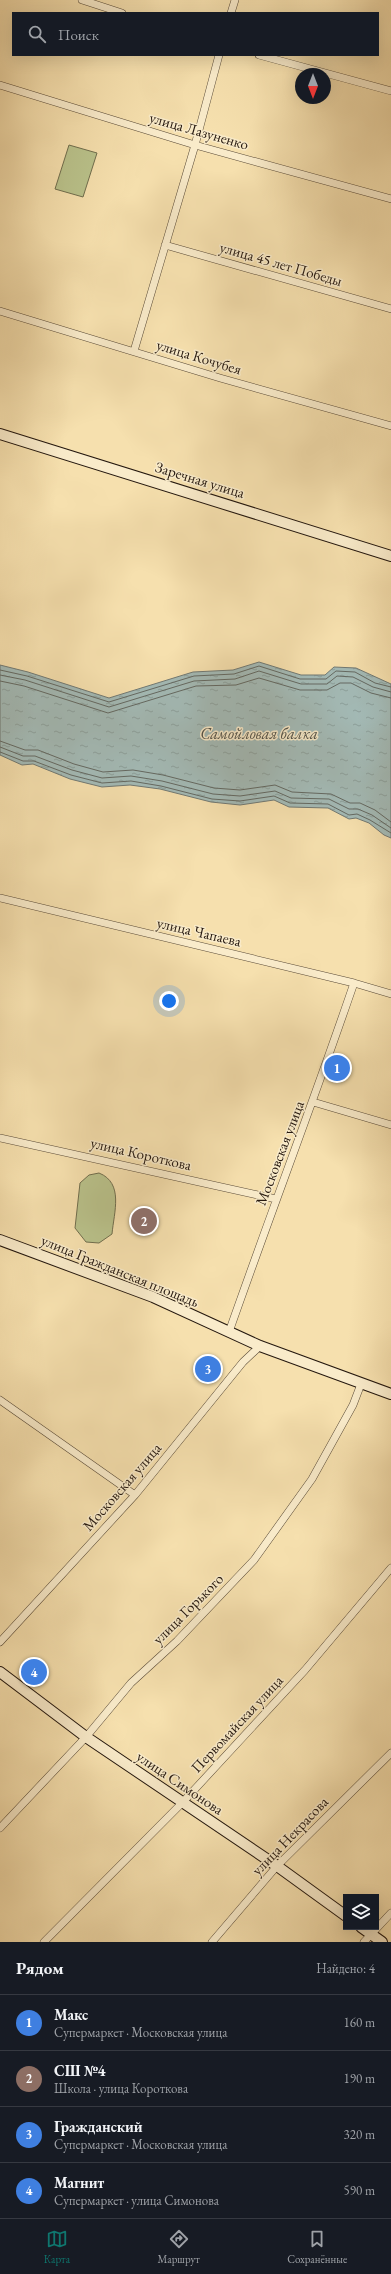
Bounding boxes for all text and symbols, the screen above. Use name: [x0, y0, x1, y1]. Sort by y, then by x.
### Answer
search box: [12, 12, 379, 56]
icon: search: [26, 23, 48, 45]
text: Поиск: [58, 25, 99, 44]
north arrow: [295, 68, 331, 104]
street label: улица Лазуненко: [147, 107, 251, 154]
street label: улица 45 лет Победы: [218, 237, 345, 290]
street label: улица Кочубея: [154, 335, 244, 379]
street label: Заречная улица: [153, 457, 247, 502]
water label: Самойловая балка: [200, 723, 318, 744]
street label: улица Чапаева: [155, 913, 243, 950]
your location: [159, 991, 179, 1011]
pin: 1: [324, 1053, 350, 1083]
street label: Московская улица: [251, 1098, 308, 1208]
street label: улица Короткова: [89, 1133, 193, 1174]
pin: 2: [131, 1206, 157, 1236]
street label: улица Гражданская площадь: [38, 1230, 202, 1311]
pin: 3: [195, 1354, 221, 1384]
street label: Московская улица: [78, 1439, 165, 1535]
street label: улица Горького: [148, 1569, 227, 1648]
pin: 4: [21, 1657, 47, 1687]
street label: Первомайская улица: [187, 1671, 287, 1776]
street label: улица Симонова: [133, 1746, 227, 1819]
street label: улица Некрасова: [247, 1792, 332, 1879]
map controls: [343, 1894, 379, 1930]
button: layers: [343, 1894, 379, 1930]
text: Рядом: [16, 1957, 64, 1979]
text: Найдено: 4: [316, 1960, 375, 1977]
text: Макс: [54, 2005, 88, 2024]
text: 1: [26, 2014, 32, 2031]
text: 160 m: [344, 2014, 375, 2031]
text: Супермаркет · Московская улица: [54, 2024, 227, 2041]
text: СШ №4: [54, 2061, 105, 2080]
text: 2: [26, 2070, 32, 2087]
text: 190 m: [344, 2070, 375, 2087]
text: Школа · улица Короткова: [54, 2080, 188, 2097]
text: Гражданский: [54, 2117, 143, 2136]
text: 3: [26, 2126, 32, 2143]
text: 320 m: [344, 2126, 375, 2143]
text: Супермаркет · Московская улица: [54, 2136, 227, 2153]
text: Магнит: [54, 2173, 104, 2192]
text: 4: [26, 2182, 32, 2199]
text: 590 m: [344, 2182, 375, 2199]
text: Супермаркет · улица Симонова: [54, 2192, 219, 2209]
tab: Карта: [44, 2228, 70, 2266]
tab: Маршрут: [158, 2228, 200, 2266]
tab: Сохранённые: [287, 2228, 347, 2266]

